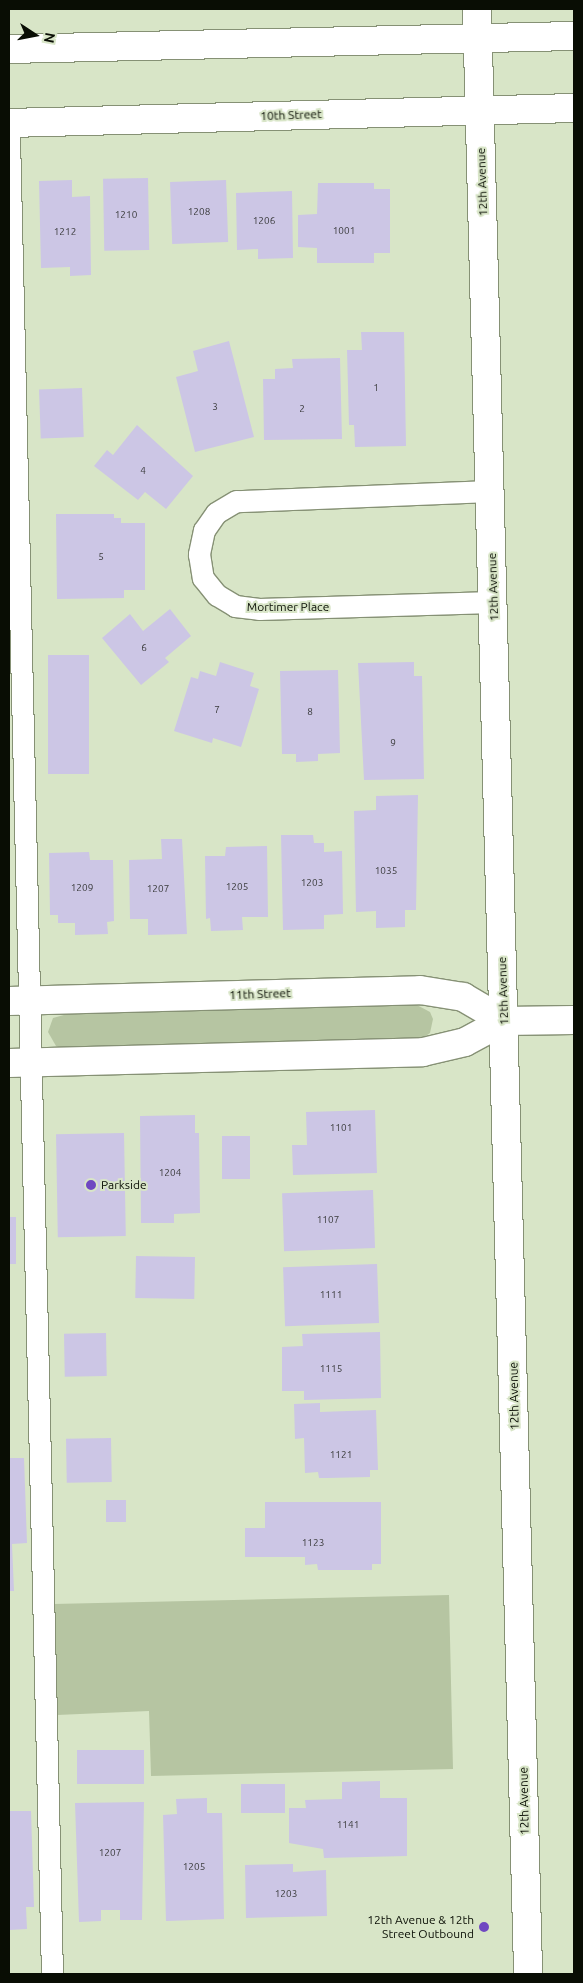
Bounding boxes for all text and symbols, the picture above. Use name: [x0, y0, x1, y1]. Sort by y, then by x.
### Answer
north arrow: [10, 10, 60, 60]
text: N: [41, 31, 59, 45]
street label: 10th Street: [260, 107, 322, 123]
street label: 12th Avenue: [474, 148, 490, 216]
house number: 1208: [188, 206, 210, 218]
house number: 1210: [115, 209, 137, 221]
house number: 1206: [253, 215, 275, 227]
house number: 1001: [333, 225, 355, 237]
house number: 1212: [54, 226, 76, 238]
house number: 1: [373, 382, 379, 394]
house number: 3: [212, 401, 218, 413]
house number: 2: [299, 403, 305, 415]
house number: 4: [140, 465, 146, 477]
house number: 5: [98, 551, 104, 563]
street label: 12th Avenue: [485, 553, 501, 621]
street label: Mortimer Place: [247, 600, 329, 614]
house number: 6: [141, 642, 147, 654]
house number: 7: [214, 704, 220, 716]
house number: 8: [307, 706, 313, 718]
house number: 9: [390, 737, 396, 749]
house number: 1035: [375, 865, 397, 877]
house number: 1203: [301, 877, 323, 889]
house number: 1205: [226, 881, 248, 893]
house number: 1209: [71, 882, 93, 894]
house number: 1207: [147, 883, 169, 895]
street label: 12th Avenue: [495, 957, 511, 1025]
street label: 11th Street: [229, 986, 291, 1002]
house number: 1101: [330, 1122, 352, 1134]
house number: 1204: [159, 1167, 181, 1179]
place label: Parkside: [101, 1178, 147, 1192]
marker: Parkside: [85, 1179, 97, 1191]
house number: 1107: [317, 1214, 339, 1226]
house number: 1111: [320, 1289, 342, 1301]
street label: 12th Avenue: [506, 1362, 522, 1430]
house number: 1115: [320, 1363, 342, 1375]
house number: 1121: [330, 1449, 352, 1461]
house number: 1123: [302, 1537, 324, 1549]
street label: 12th Avenue: [516, 1767, 532, 1835]
house number: 1141: [337, 1819, 359, 1831]
house number: 1207: [99, 1847, 121, 1859]
house number: 1205: [183, 1861, 205, 1873]
house number: 1203: [275, 1888, 297, 1900]
place label: 12th Avenue & 12th Street Outbound: [367, 1913, 474, 1941]
marker: 12th Avenue & 12th Street Outbound: [478, 1921, 490, 1933]

